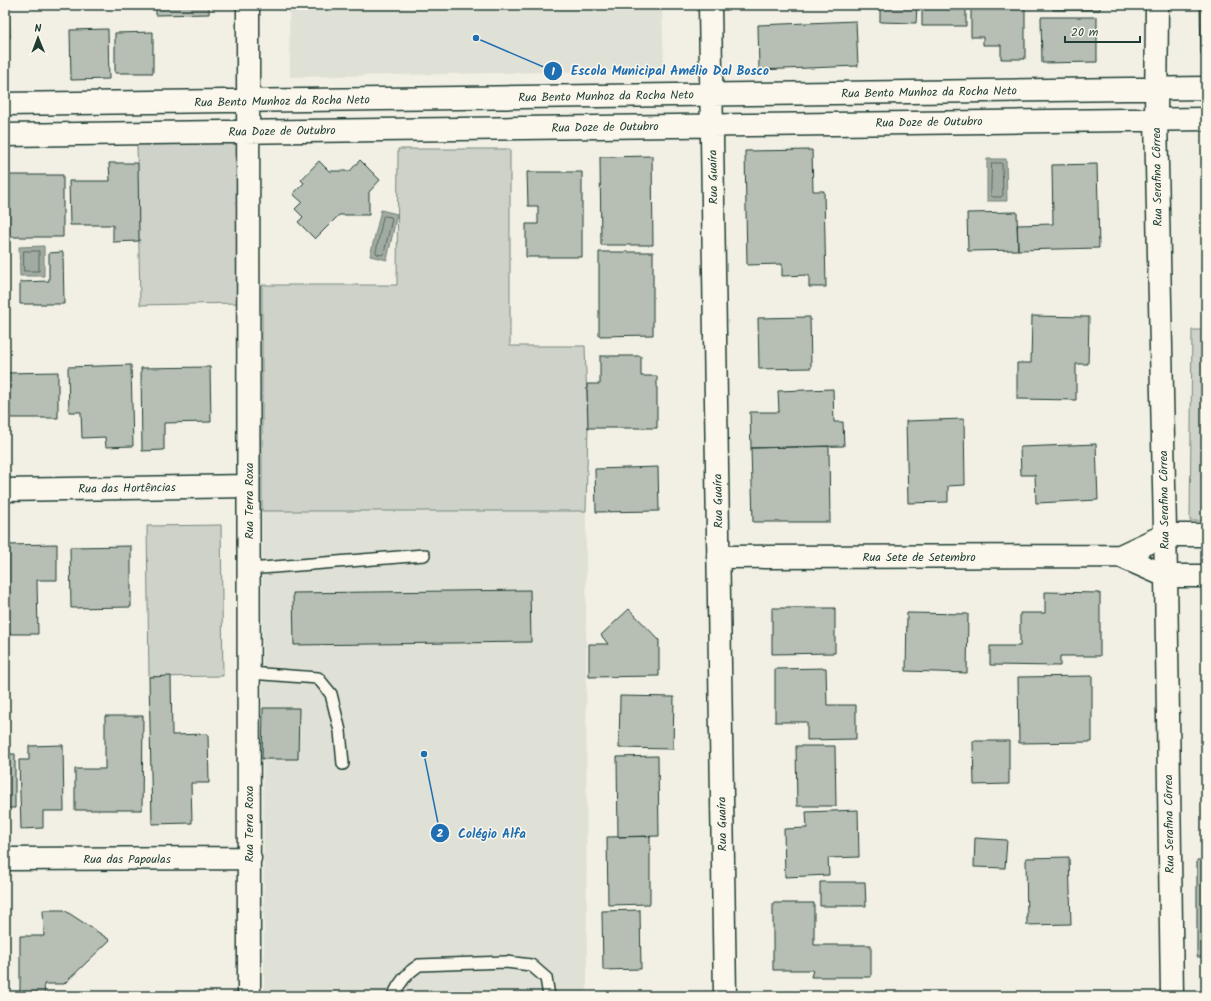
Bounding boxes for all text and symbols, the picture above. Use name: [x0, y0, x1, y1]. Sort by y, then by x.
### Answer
north arrow: [18, 18, 58, 58]
scale bar: [1065, 18, 1140, 44]
text: N: [34, 20, 42, 38]
text: 20 m: [1071, 23, 1099, 42]
callout: Escola Municipal Amélio Dal Bosco: [543, 58, 777, 83]
text: Escola Municipal Amélio Dal Bosco: [571, 61, 769, 82]
text: 1: [551, 62, 555, 81]
street label: Rua Bento Munhoz da Rocha Neto: [841, 81, 1017, 104]
street label: Rua Bento Munhoz da Rocha Neto: [518, 85, 694, 108]
street label: Rua Bento Munhoz da Rocha Neto: [194, 90, 370, 113]
street label: Rua Doze de Outubro: [875, 112, 983, 133]
street label: Rua Doze de Outubro: [551, 117, 659, 138]
street label: Rua Doze de Outubro: [228, 121, 336, 142]
street label: Rua Serafina Côrrea: [1147, 127, 1168, 227]
street label: Rua Guaíra: [704, 149, 723, 204]
street label: Rua Serafina Côrrea: [1154, 450, 1175, 550]
street label: Rua Terra Roxa: [240, 462, 259, 539]
street label: Rua Guaíra: [709, 473, 728, 528]
street label: Rua das Hortências: [78, 478, 176, 499]
street label: Rua Sete de Setembro: [862, 548, 976, 567]
street label: Rua Serafina Côrrea: [1159, 774, 1180, 874]
street label: Rua Terra Roxa: [240, 785, 259, 862]
street label: Rua Guaíra: [713, 796, 732, 851]
callout: Colégio Alfa: [430, 821, 534, 846]
text: 2: [437, 824, 444, 843]
text: Colégio Alfa: [458, 824, 526, 845]
street label: Rua das Papoulas: [83, 850, 171, 869]

